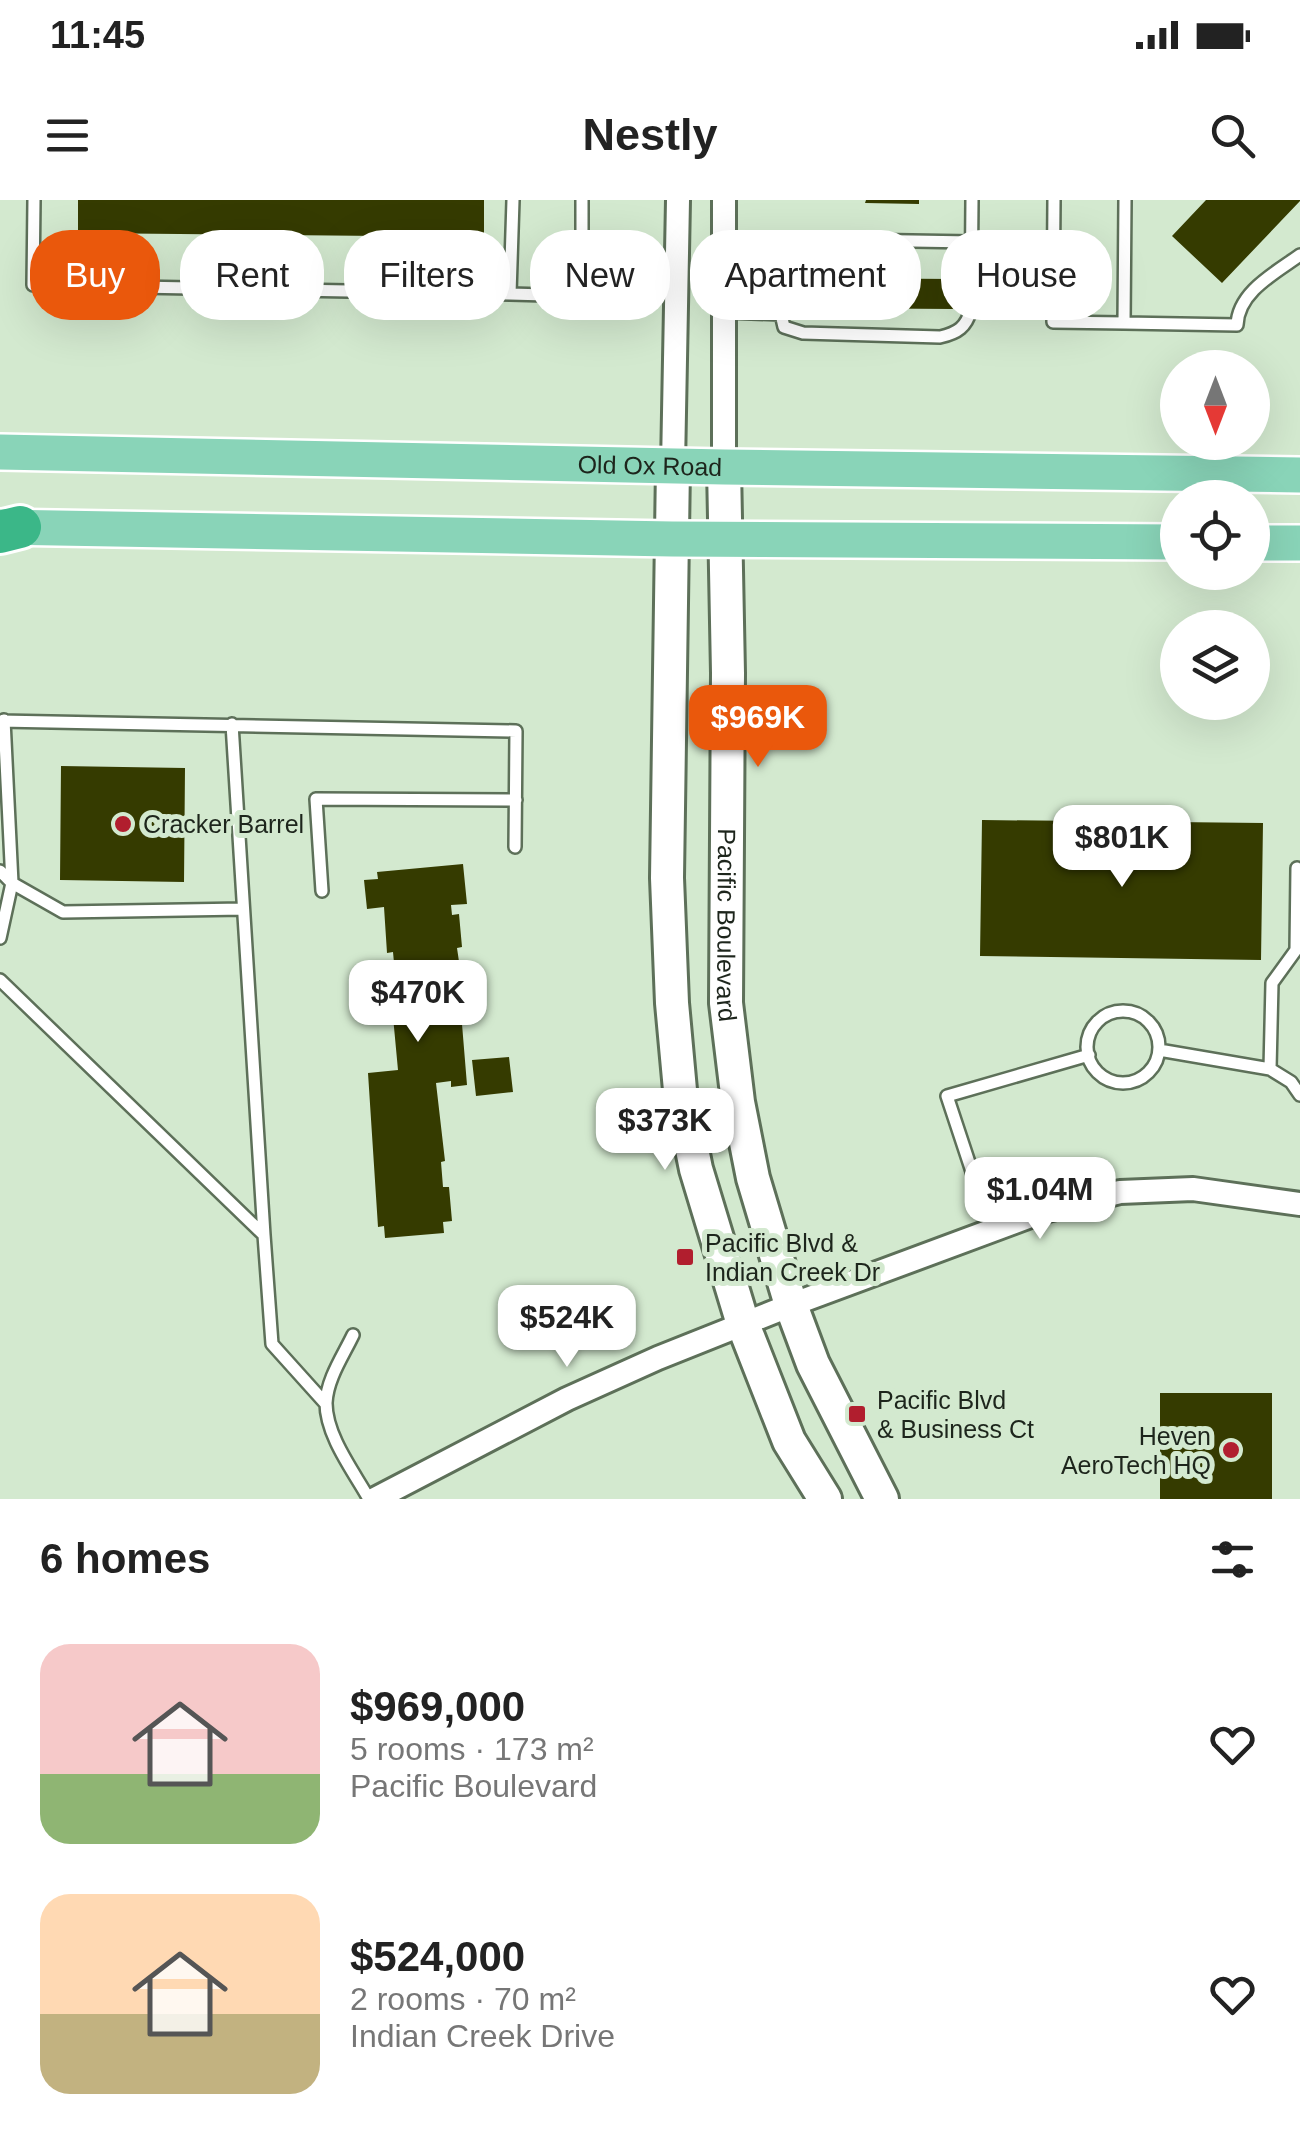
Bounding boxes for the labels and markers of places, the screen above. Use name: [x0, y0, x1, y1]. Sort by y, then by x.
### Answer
pin: $969K: [688, 685, 828, 770]
pin: $801K: [1052, 805, 1192, 890]
place label: Cracker Barrel: [143, 810, 304, 838]
marker: Cracker Barrel: [112, 813, 134, 835]
pin: $470K: [348, 960, 488, 1045]
pin: $373K: [595, 1088, 735, 1173]
pin: $1.04M: [959, 1157, 1121, 1242]
place label: Pacific Blvd & Indian Creek Dr: [705, 1229, 880, 1286]
marker: Pacific Blvd & Indian Creek Dr: [674, 1246, 696, 1268]
pin: $524K: [497, 1285, 637, 1370]
place label: Pacific Blvd & Business Ct: [877, 1386, 1034, 1443]
marker: Pacific Blvd & Business Ct: [846, 1403, 868, 1425]
place label: Heven AeroTech HQ: [1061, 1422, 1211, 1479]
marker: Heven AeroTech HQ: [1220, 1439, 1242, 1461]

